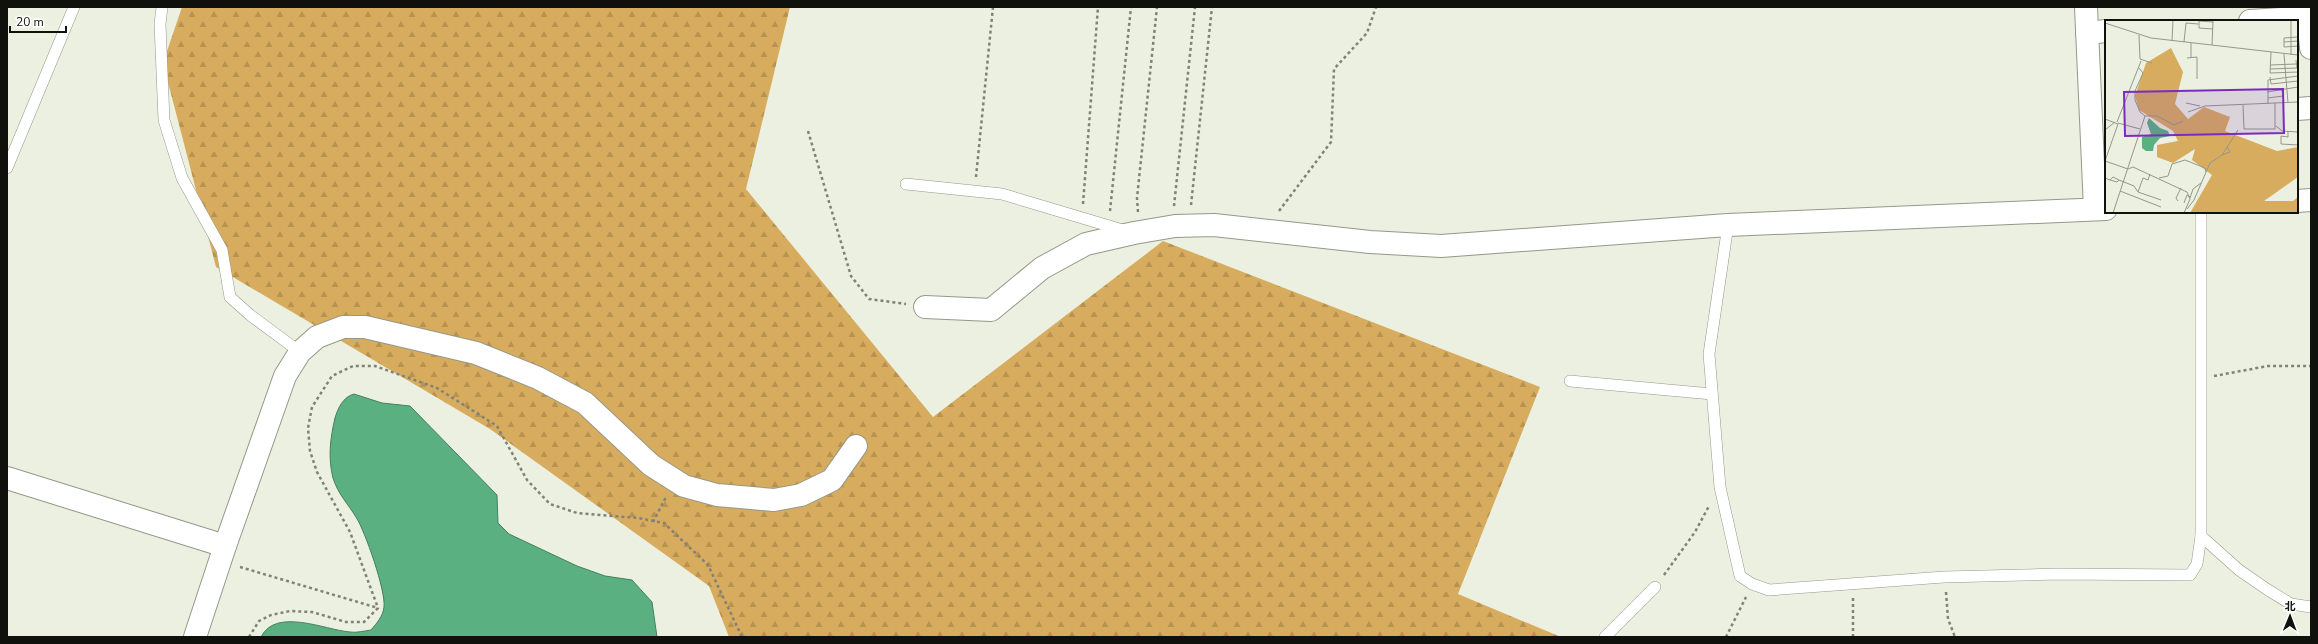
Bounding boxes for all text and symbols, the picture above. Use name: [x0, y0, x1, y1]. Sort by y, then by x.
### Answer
scale bar: [10, 8, 66, 34]
text: 20 m: [16, 14, 44, 30]
inset map: [2105, 20, 2298, 213]
north arrow: [2270, 596, 2310, 636]
text: 北: [2285, 599, 2296, 614]

